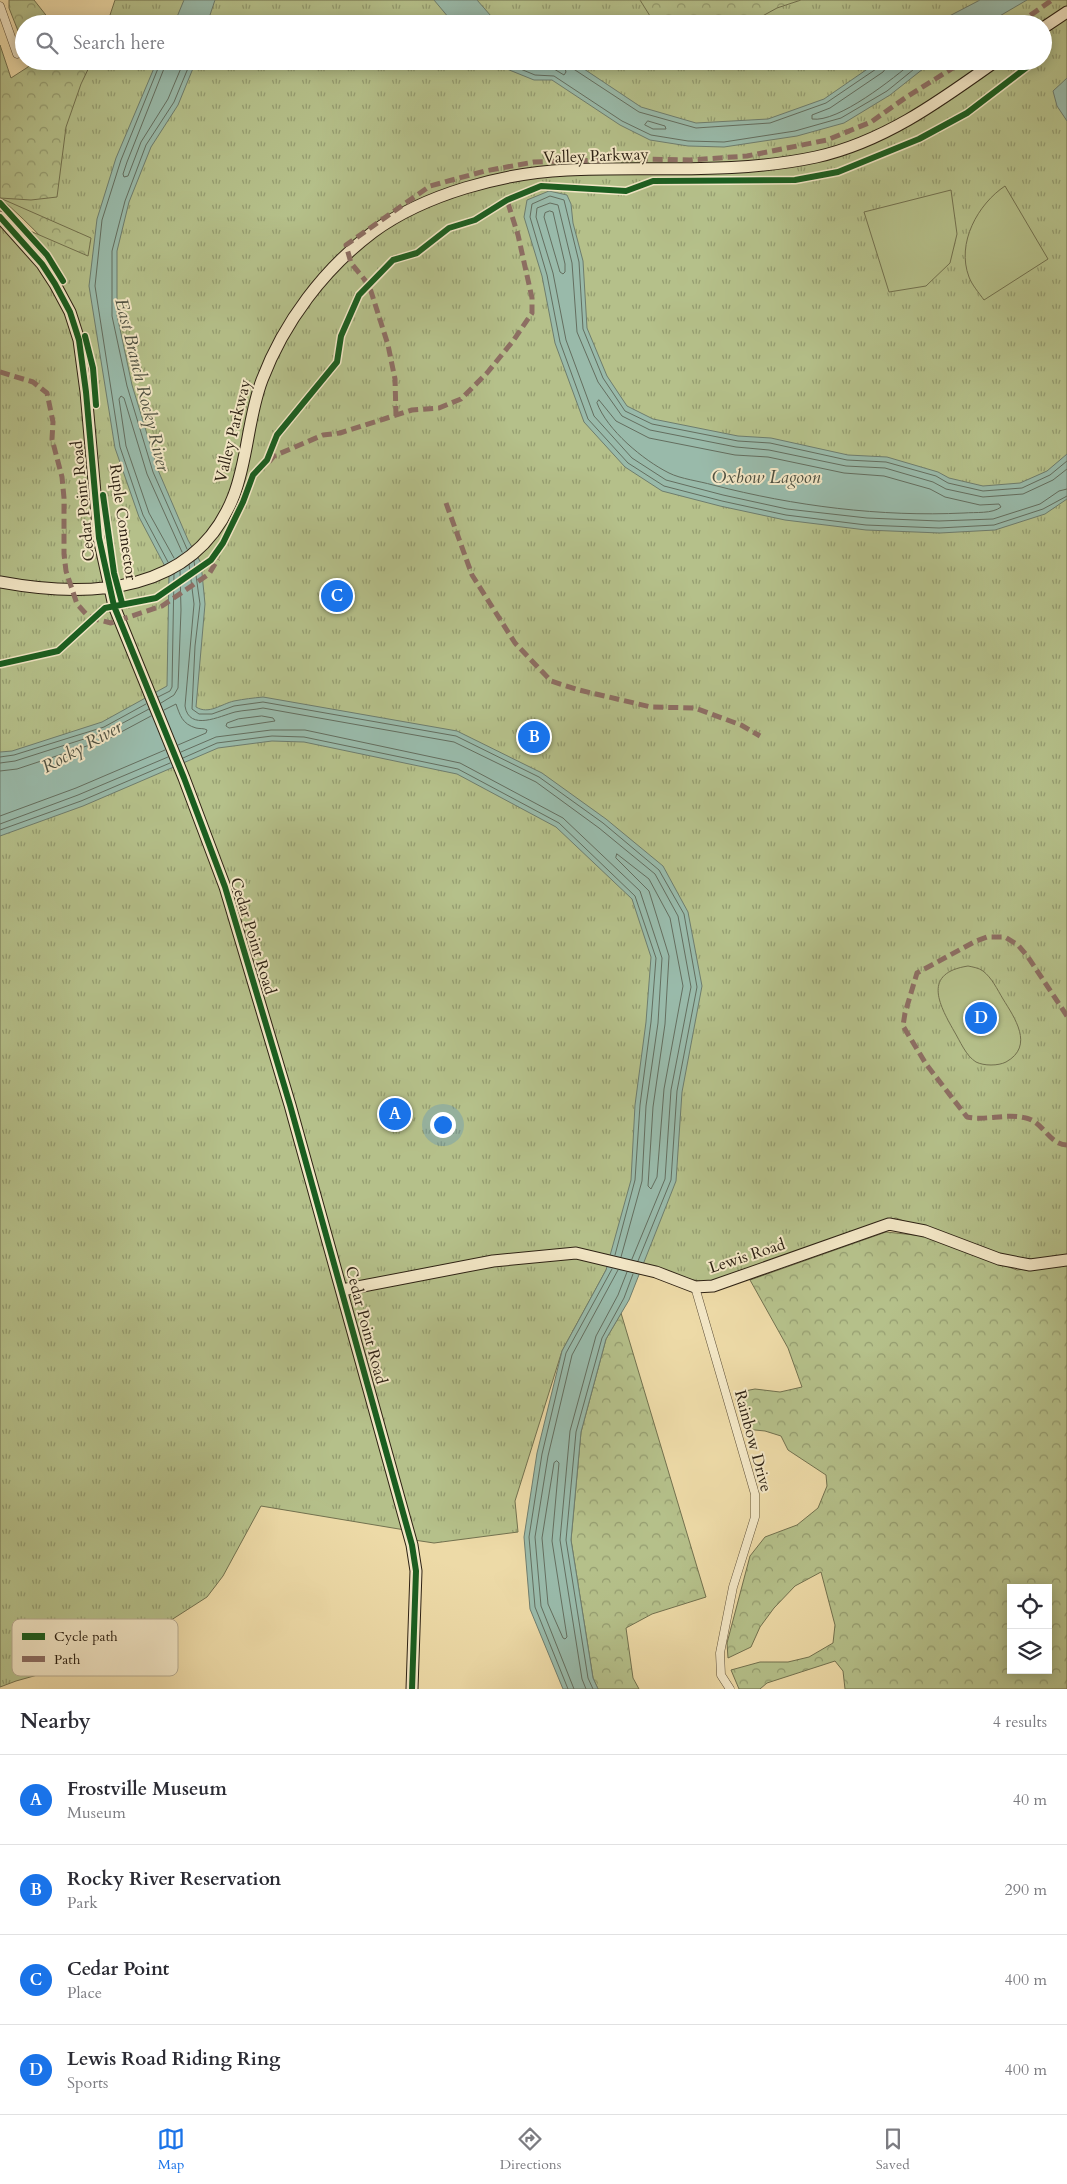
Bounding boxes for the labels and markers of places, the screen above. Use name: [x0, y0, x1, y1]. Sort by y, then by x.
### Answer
pin: C: [321, 577, 353, 615]
pin: B: [518, 718, 550, 756]
pin: D: [965, 999, 997, 1037]
pin: A: [379, 1095, 411, 1133]

